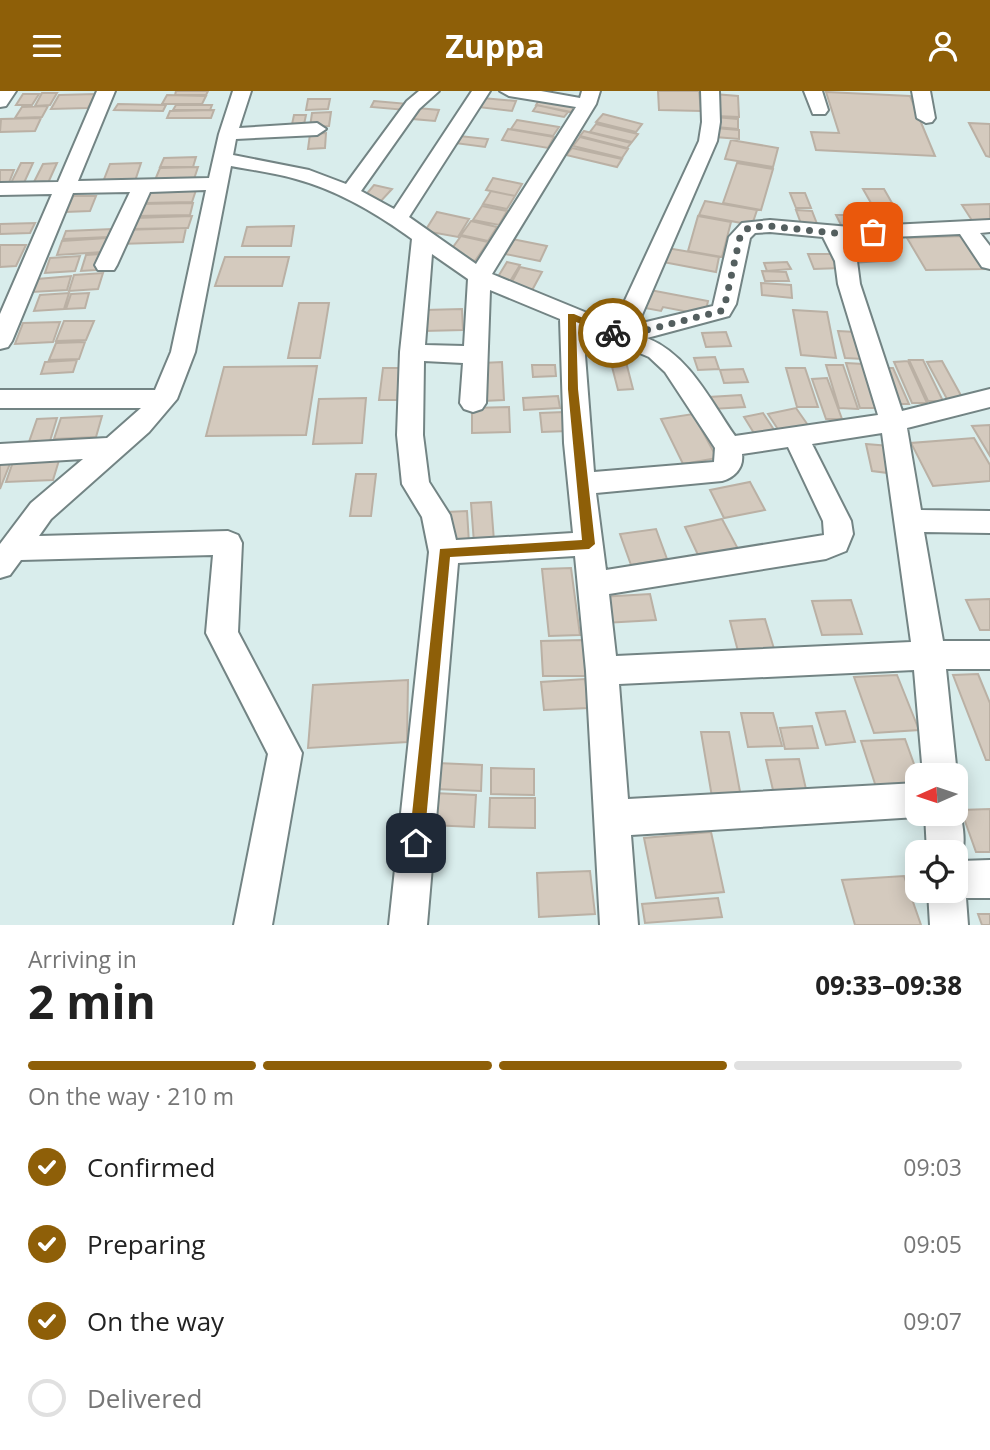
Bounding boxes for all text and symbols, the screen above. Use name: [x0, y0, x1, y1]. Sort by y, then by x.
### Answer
text: Zuppa: [445, 24, 545, 67]
icon: menu: [28, 27, 66, 65]
icon: person: [924, 27, 962, 65]
pin: [843, 202, 903, 262]
icon: bag: [854, 213, 892, 251]
courier: [578, 298, 648, 368]
icon: bike: [594, 314, 632, 352]
north arrow: [905, 763, 968, 826]
map controls: [905, 763, 968, 903]
pin: [386, 813, 446, 873]
icon: home: [397, 824, 435, 862]
button: locate: [905, 840, 968, 903]
text: Arriving in: [28, 943, 137, 975]
text: 09:33–09:38: [815, 967, 962, 1003]
text: 2 min: [28, 970, 156, 1032]
text: On the way · 210 m: [28, 1080, 234, 1112]
icon: check: [28, 1148, 66, 1186]
text: Confirmed: [87, 1149, 215, 1185]
text: 09:03: [903, 1151, 962, 1183]
icon: check: [28, 1225, 66, 1263]
text: Preparing: [87, 1226, 205, 1262]
text: 09:05: [903, 1228, 962, 1260]
icon: check: [28, 1302, 66, 1340]
text: On the way: [87, 1303, 224, 1339]
text: 09:07: [903, 1305, 962, 1337]
text: Delivered: [87, 1380, 202, 1416]

